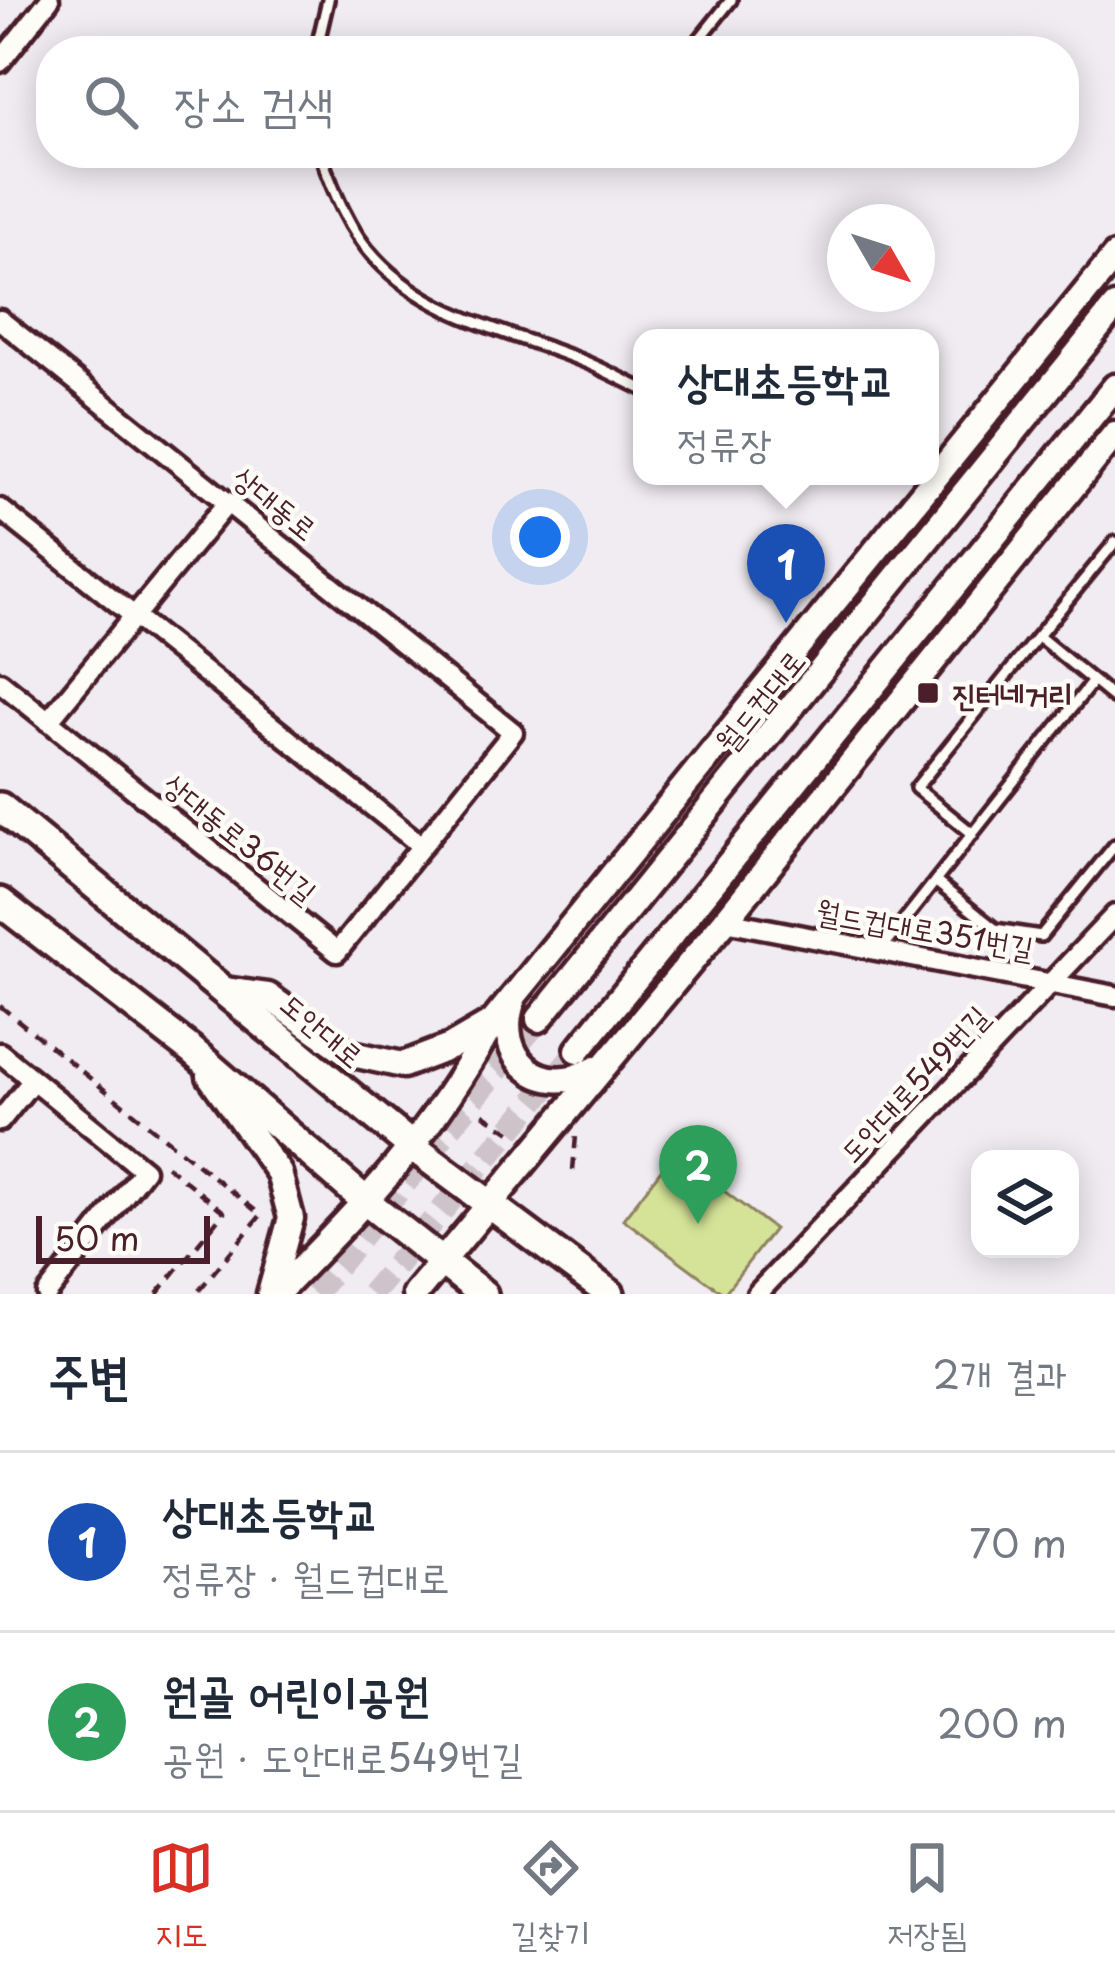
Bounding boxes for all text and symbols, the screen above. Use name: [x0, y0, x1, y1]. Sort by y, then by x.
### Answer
search box: [36, 36, 1079, 168]
text: 장소 검색: [174, 68, 333, 136]
icon: search: [78, 69, 144, 135]
north arrow: [827, 204, 935, 312]
popup: [633, 329, 939, 485]
text: 상대초등학교: [677, 344, 895, 412]
text: 정류장: [677, 412, 772, 471]
street label: 상대동로: [224, 454, 328, 550]
your location: [510, 507, 570, 567]
pin: 1: [747, 524, 825, 623]
street label: 월드컵대로: [704, 639, 814, 761]
place label: 진터네거리: [952, 671, 1073, 716]
marker: 진터네거리: [915, 680, 941, 706]
street label: 상대동로36번길: [155, 761, 327, 913]
street label: 월드컵대로351번길: [813, 887, 1037, 969]
street label: 도안대로: [272, 981, 374, 1077]
street label: 도안대로549번길: [828, 994, 998, 1172]
pin: 2: [659, 1125, 737, 1224]
map controls: [971, 1150, 1079, 1258]
button: layers: [971, 1150, 1079, 1258]
scale bar: [36, 1210, 210, 1263]
text: 50 m: [54, 1212, 140, 1262]
text: 주변: [48, 1334, 130, 1411]
text: 2개 결과: [933, 1343, 1067, 1402]
text: 상대초등학교: [162, 1478, 379, 1546]
text: 1: [78, 1512, 96, 1571]
text: 70 m: [969, 1512, 1067, 1571]
text: 정류장 · 월드컵대로: [162, 1546, 450, 1605]
text: 원골 어린이공원: [162, 1658, 430, 1726]
text: 2: [73, 1692, 101, 1751]
text: 200 m: [937, 1692, 1067, 1751]
text: 공원 · 도안대로549번길: [162, 1726, 523, 1785]
tab: 지도: [148, 1835, 214, 1957]
tab: 길찾기: [511, 1835, 590, 1957]
tab: 저장됨: [887, 1835, 967, 1957]

